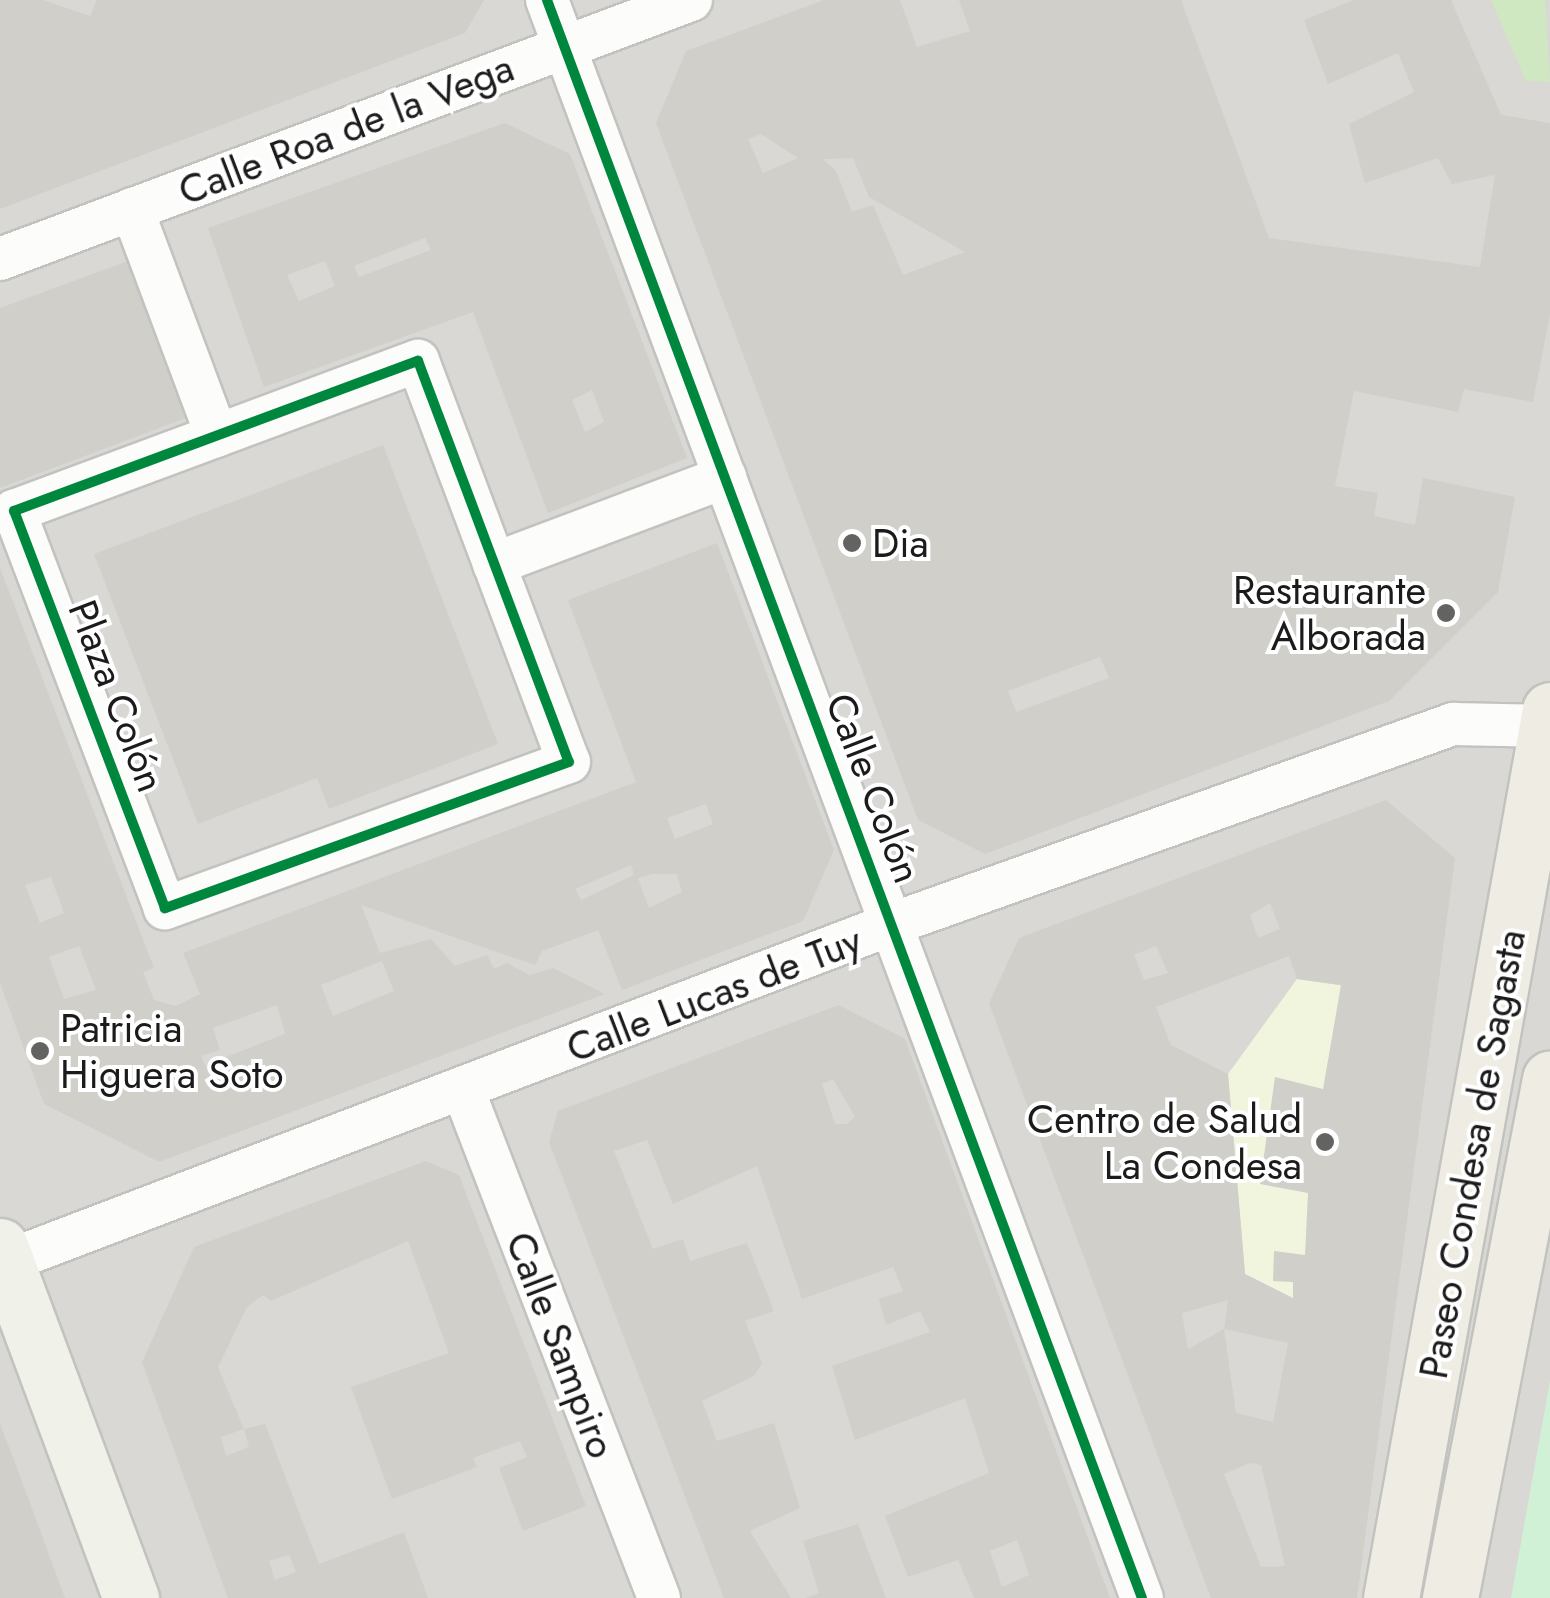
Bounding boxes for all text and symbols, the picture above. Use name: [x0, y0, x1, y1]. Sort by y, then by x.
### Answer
street label: Calle Roa de la Vega: [172, 43, 520, 215]
place label: Dia: [872, 519, 929, 567]
marker: Dia: [841, 532, 863, 554]
place label: Restaurante Alborada: [1233, 566, 1426, 660]
street label: Plaza Colón: [59, 593, 175, 799]
marker: Restaurante Alborada: [1435, 602, 1457, 624]
street label: Calle Colón: [816, 687, 932, 889]
street label: Calle Lucas de Tuy: [560, 916, 868, 1072]
street label: Paseo Condesa de Sagasta: [1409, 926, 1535, 1382]
place label: Patricia Higuera Soto: [60, 1004, 284, 1098]
marker: Patricia Higuera Soto: [29, 1040, 51, 1062]
place label: Centro de Salud La Condesa: [1027, 1095, 1302, 1189]
marker: Centro de Salud La Condesa: [1312, 1129, 1338, 1155]
street label: Calle Sampiro: [496, 1225, 626, 1465]

